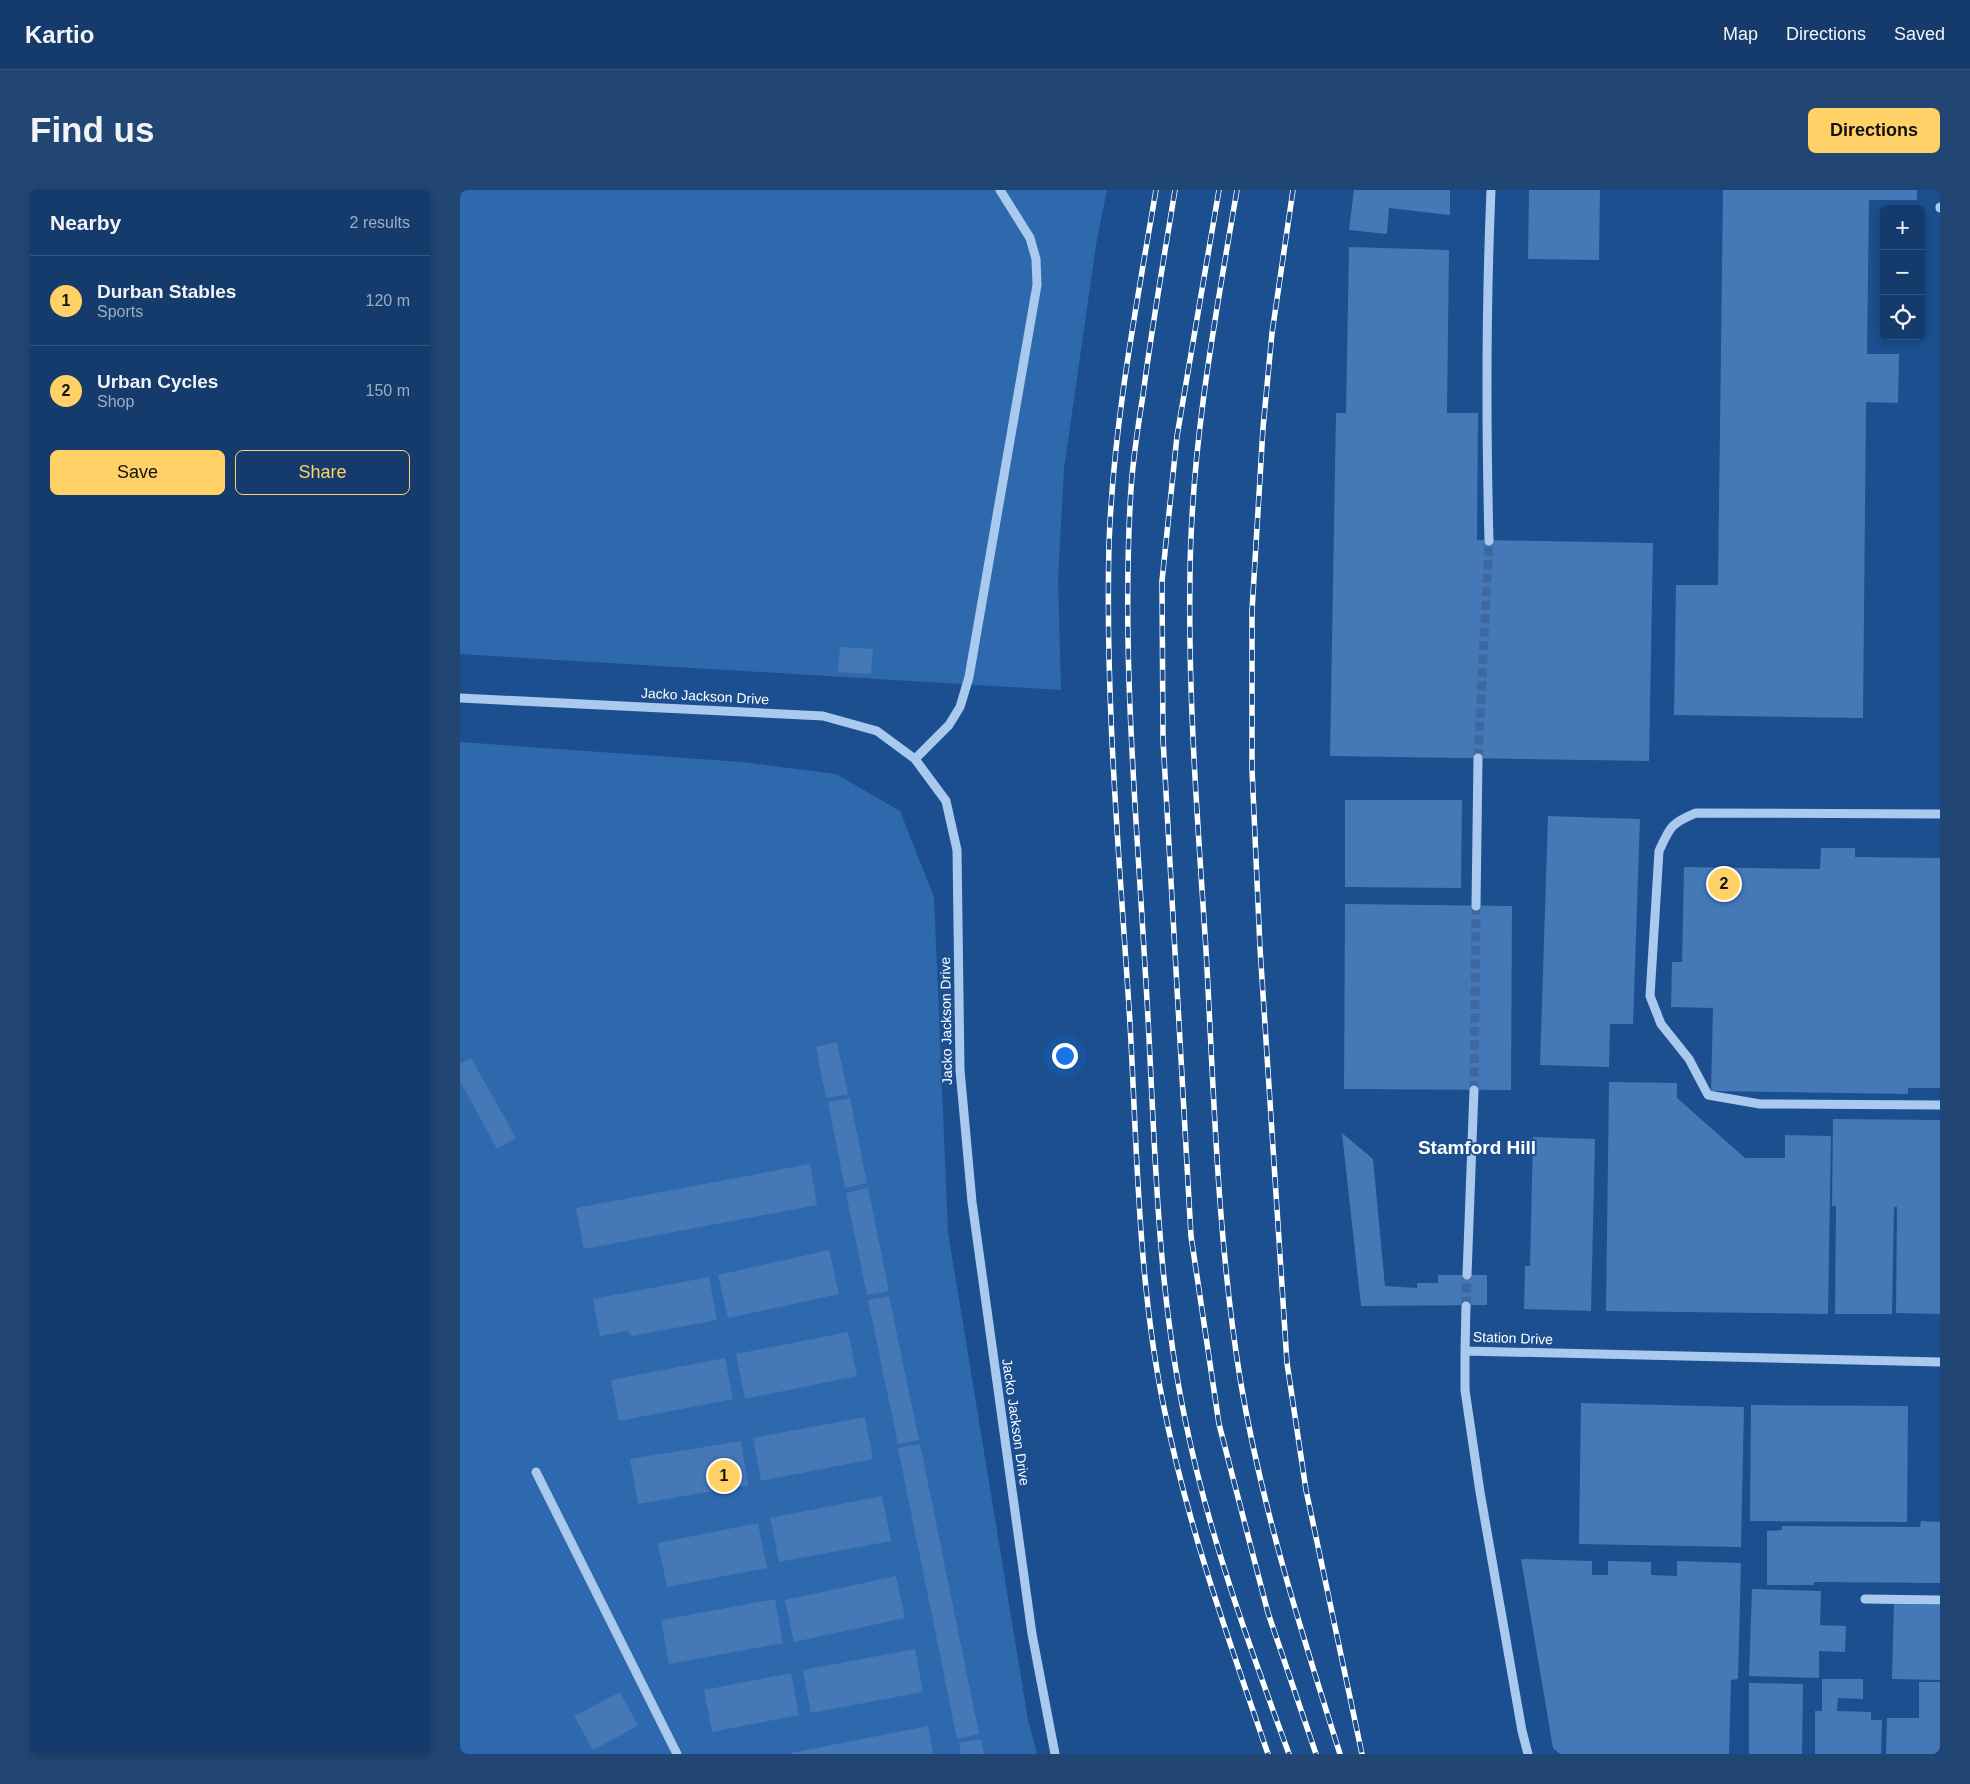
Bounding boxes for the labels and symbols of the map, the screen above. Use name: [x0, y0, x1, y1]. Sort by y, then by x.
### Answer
street label: Jacko Jackson Drive: [640, 685, 770, 707]
pin: 2: [1708, 865, 1740, 903]
street label: Jacko Jackson Drive: [937, 956, 955, 1085]
your location: [1052, 1043, 1078, 1069]
district label: Stamford Hill: [1418, 1137, 1536, 1158]
street label: Station Drive: [1473, 1329, 1554, 1347]
street label: Jacko Jackson Drive: [999, 1357, 1033, 1487]
pin: 1: [708, 1457, 740, 1495]

